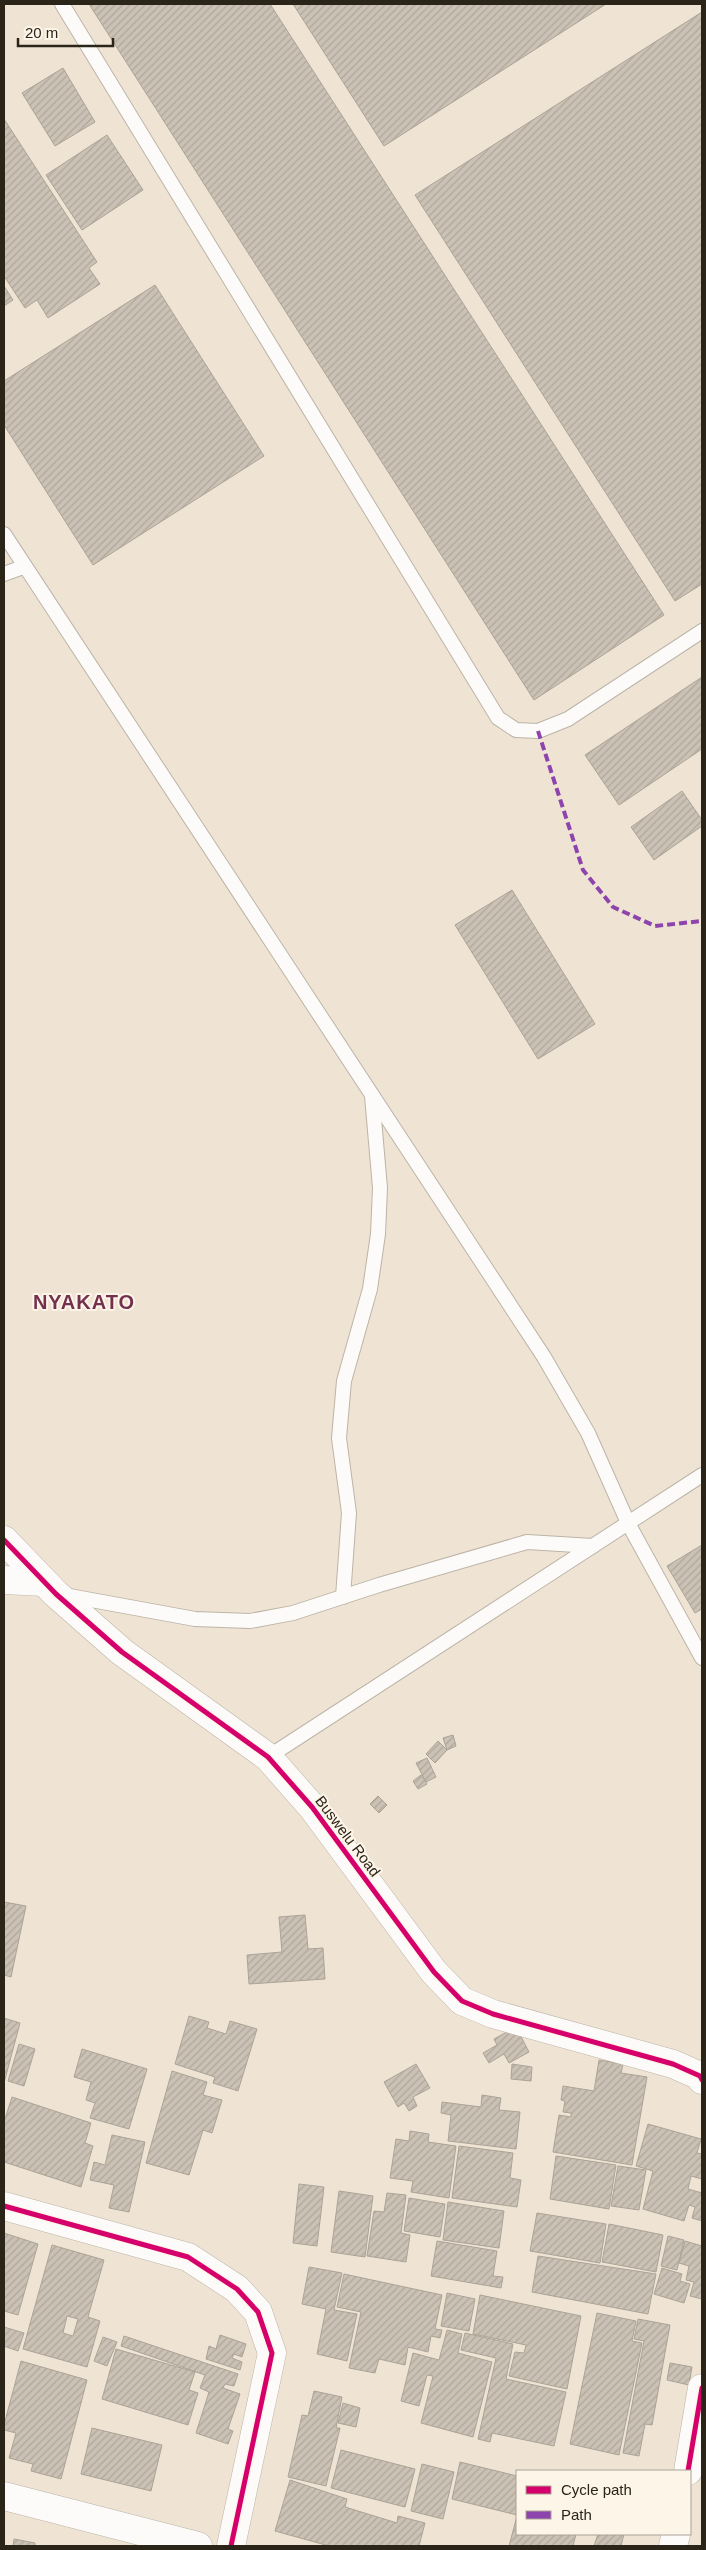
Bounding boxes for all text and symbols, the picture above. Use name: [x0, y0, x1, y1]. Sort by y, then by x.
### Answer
scale bar: [18, 15, 112, 47]
text: 20 m: [25, 24, 58, 41]
district label: NYAKATO: [33, 1291, 135, 1313]
street label: Buswelu Road: [312, 1792, 384, 1880]
legend: [516, 2470, 691, 2535]
text: Cycle path: [561, 2481, 632, 2498]
text: Path: [561, 2506, 592, 2523]

